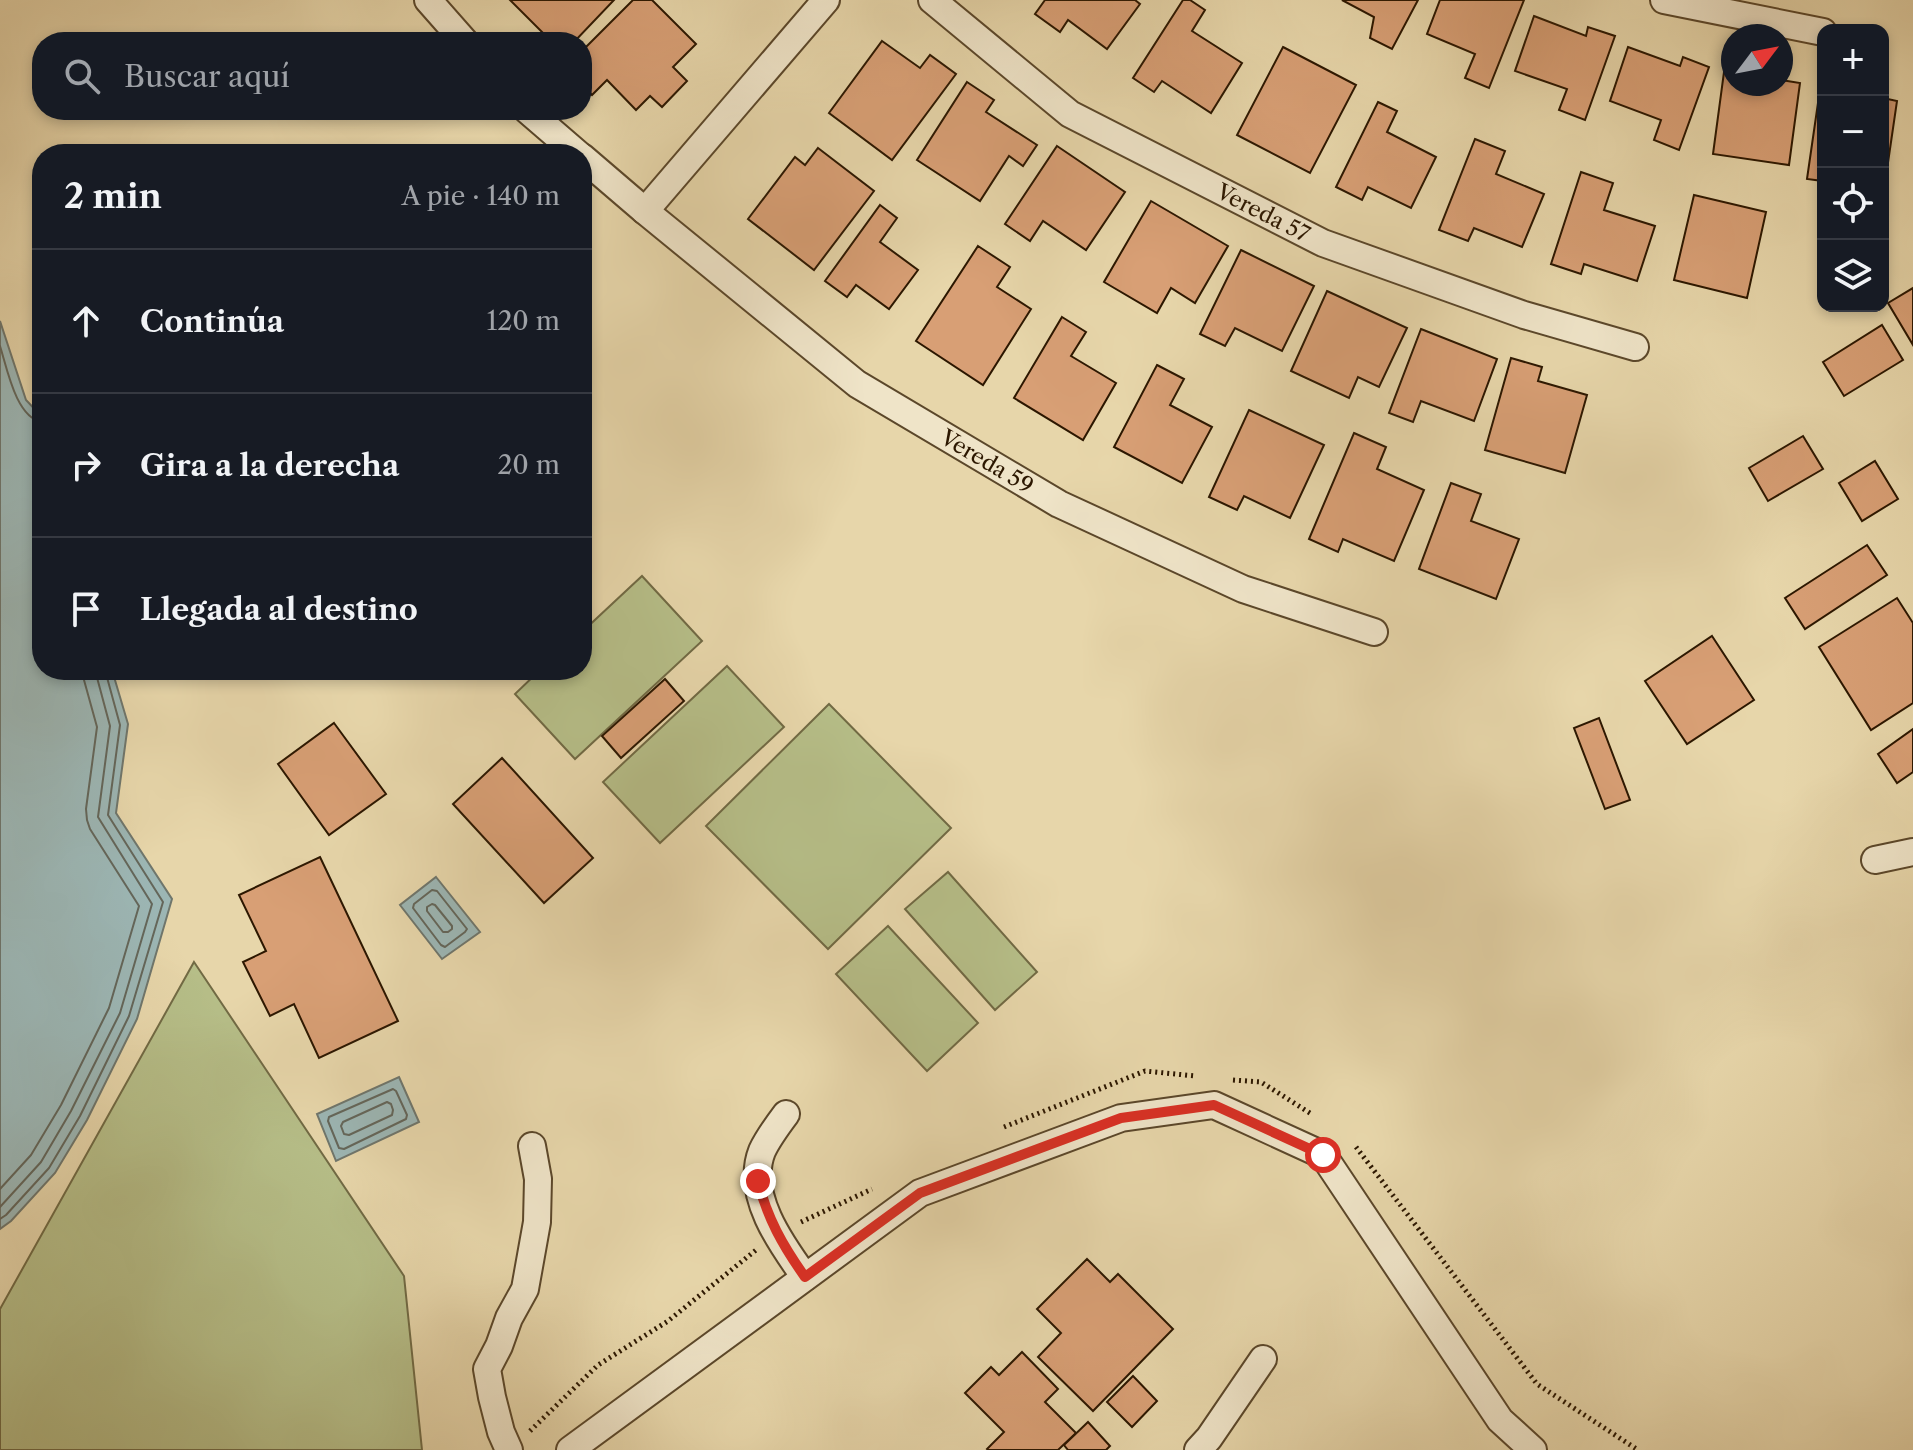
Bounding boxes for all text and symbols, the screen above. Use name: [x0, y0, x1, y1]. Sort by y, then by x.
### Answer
north arrow: [1721, 24, 1793, 96]
map controls: [1817, 24, 1889, 312]
button: +: [1817, 24, 1889, 96]
search box: [32, 32, 592, 120]
icon: search: [60, 54, 104, 98]
text: Buscar aquí: [124, 58, 290, 95]
button: −: [1817, 96, 1889, 168]
button: locate: [1817, 168, 1889, 240]
text: 2 min: [64, 175, 162, 217]
street label: Vereda 57: [1211, 177, 1315, 248]
text: A pie · 140 m: [402, 180, 560, 212]
button: layers: [1817, 240, 1889, 312]
icon: ahead: [64, 299, 108, 343]
text: Continúa: [140, 303, 284, 340]
text: 120 m: [486, 305, 560, 337]
street label: Vereda 59: [935, 423, 1038, 499]
icon: right: [64, 443, 108, 487]
text: Gira a la derecha: [140, 447, 399, 484]
text: 20 m: [497, 449, 560, 481]
icon: arrive: [64, 587, 108, 631]
text: Llegada al destino: [140, 591, 418, 628]
route start: [1305, 1137, 1341, 1173]
route end: [740, 1163, 776, 1199]

